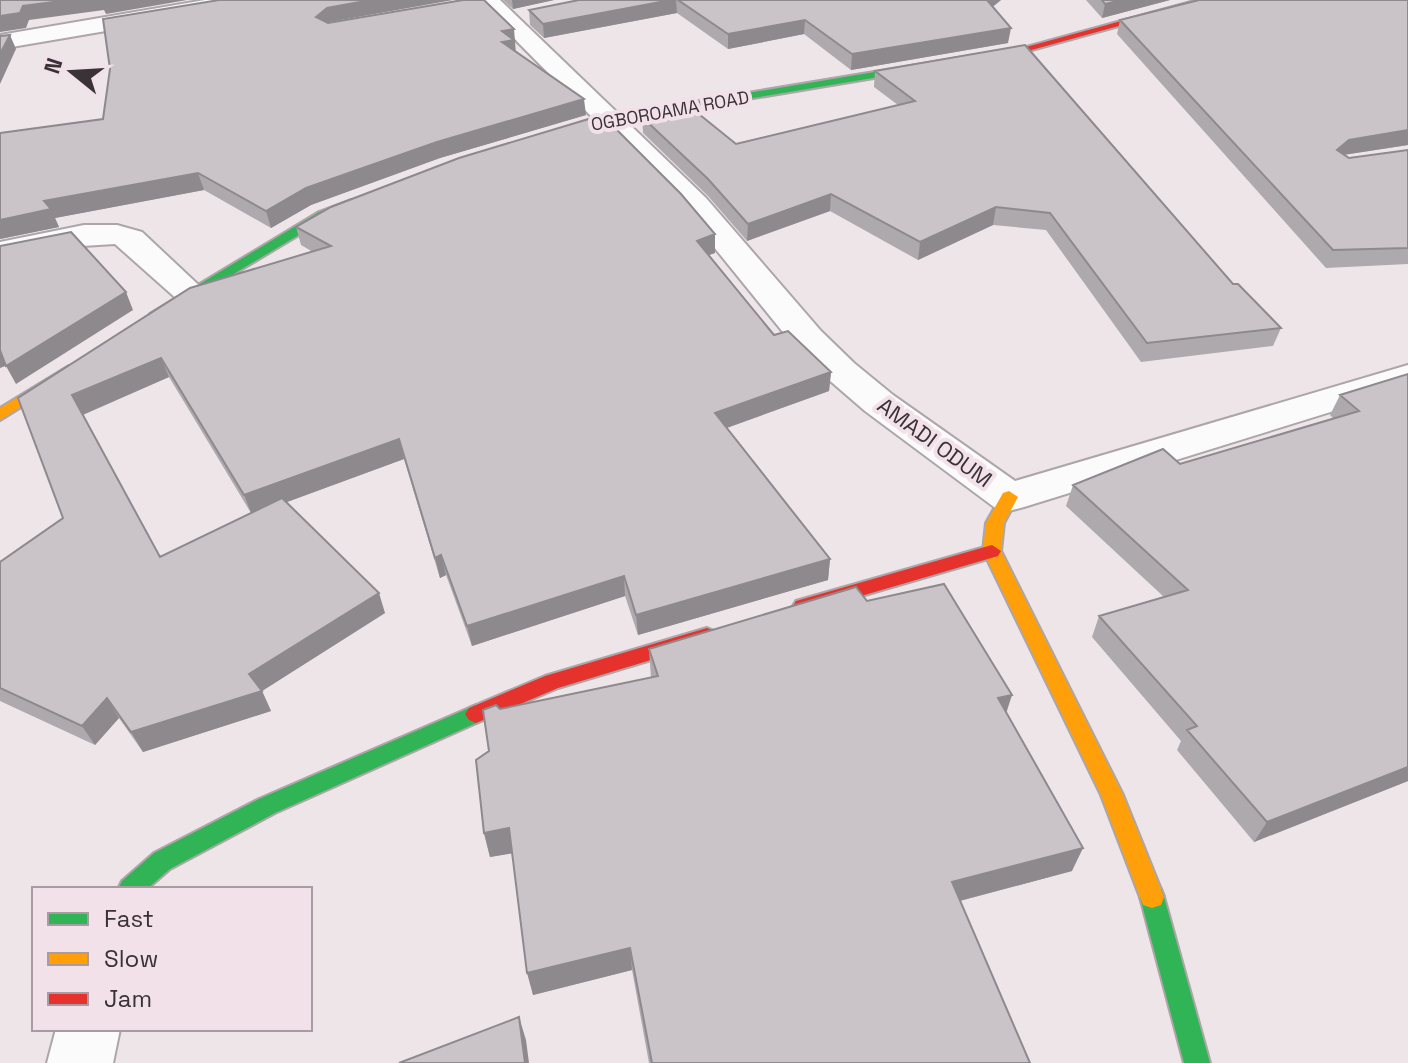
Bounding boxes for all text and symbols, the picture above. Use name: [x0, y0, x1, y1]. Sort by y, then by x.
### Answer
north arrow: [32, 32, 112, 112]
text: N: [37, 54, 69, 77]
street label: OGBOROAMA ROAD: [589, 85, 751, 136]
street label: AMADI ODUM: [872, 391, 998, 493]
legend: [32, 887, 312, 1031]
text: Fast: [104, 903, 154, 934]
text: Slow: [104, 943, 158, 974]
text: Jam: [104, 983, 152, 1014]

